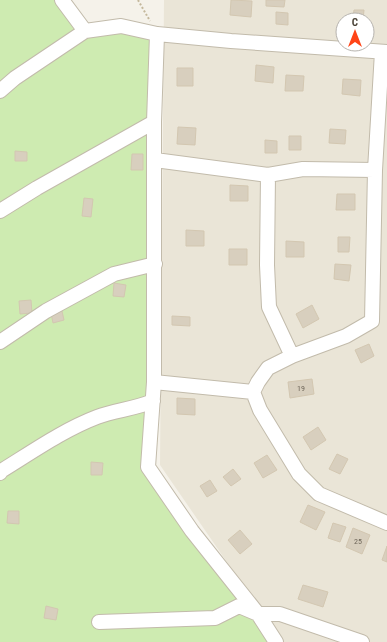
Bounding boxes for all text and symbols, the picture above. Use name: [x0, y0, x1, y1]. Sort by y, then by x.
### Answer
north arrow: [335, 12, 375, 52]
text: С: [352, 16, 358, 29]
house number: 19: [297, 384, 305, 393]
house number: 25: [354, 537, 362, 546]

